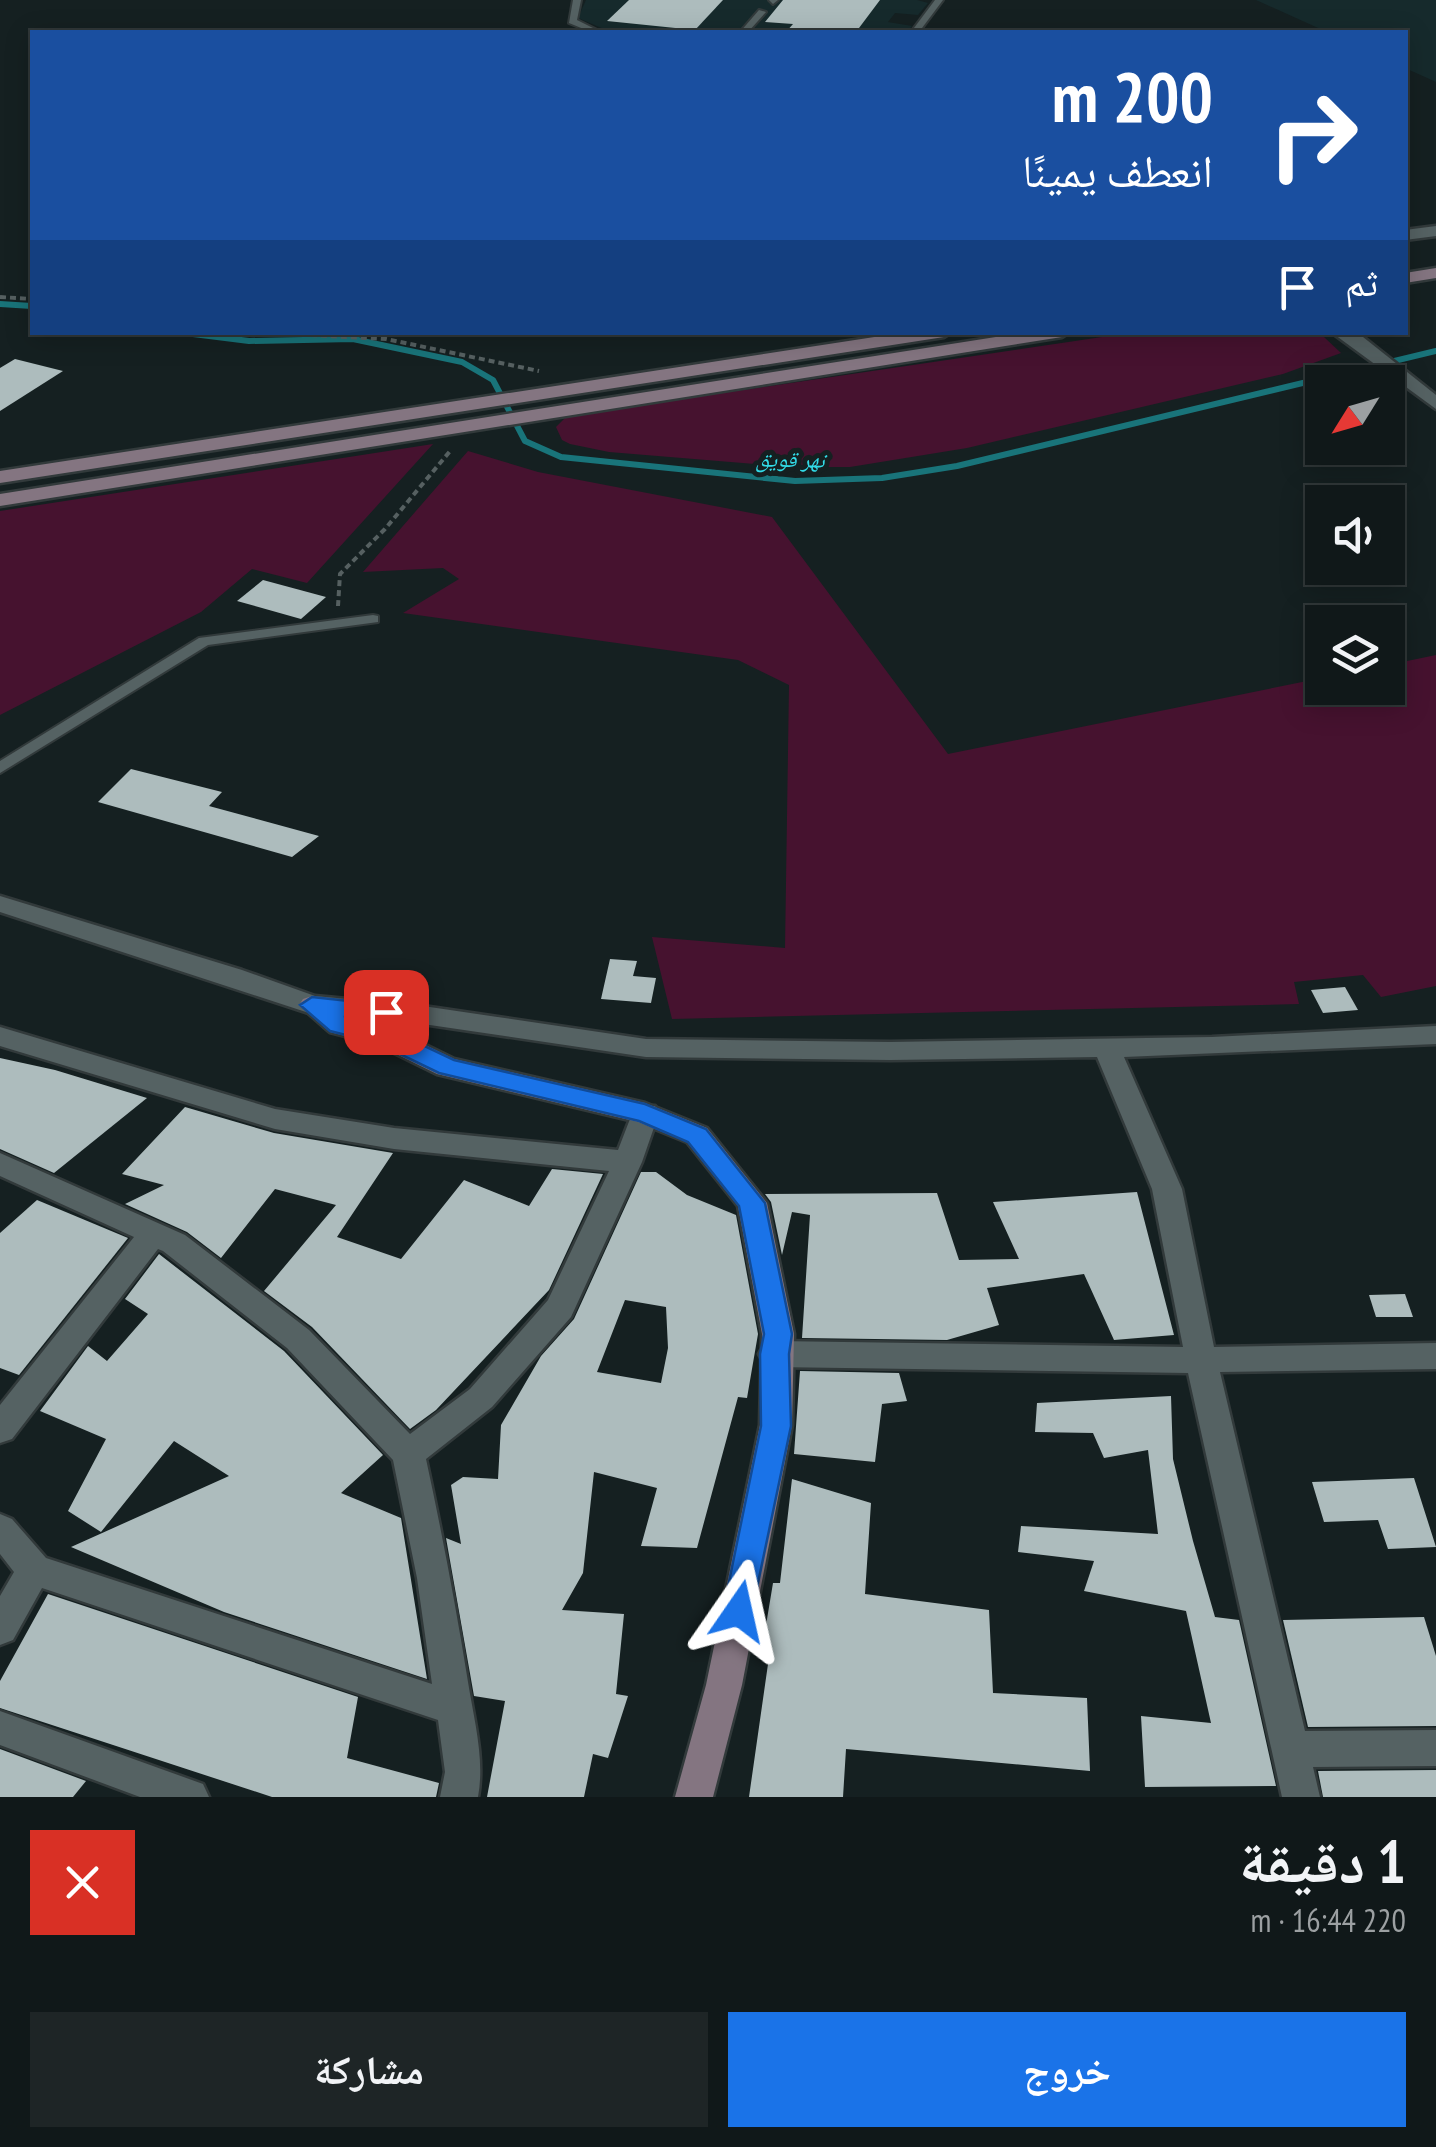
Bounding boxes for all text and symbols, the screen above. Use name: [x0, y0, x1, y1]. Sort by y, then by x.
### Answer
text: 200 m: [1052, 51, 1213, 141]
icon: right: [1248, 70, 1378, 200]
text: انعطف يمينًا: [1022, 141, 1213, 199]
text: ثم: [1345, 257, 1378, 306]
icon: arrive: [1270, 260, 1325, 315]
north arrow: [1305, 365, 1405, 465]
map controls: [1305, 365, 1405, 705]
water label: نهر قويق: [755, 444, 828, 474]
button: sound: [1305, 485, 1405, 585]
button: layers: [1305, 605, 1405, 705]
pin: [344, 970, 429, 1055]
icon: arrive: [359, 985, 414, 1040]
position arrow: [687, 1559, 791, 1663]
text: 1 دقيقة: [1239, 1822, 1406, 1900]
button: close: [30, 1830, 135, 1935]
text: 220 m · 16:44: [1251, 1899, 1406, 1941]
button: مشاركة: [30, 2012, 708, 2127]
button: خروج: [728, 2012, 1406, 2127]

